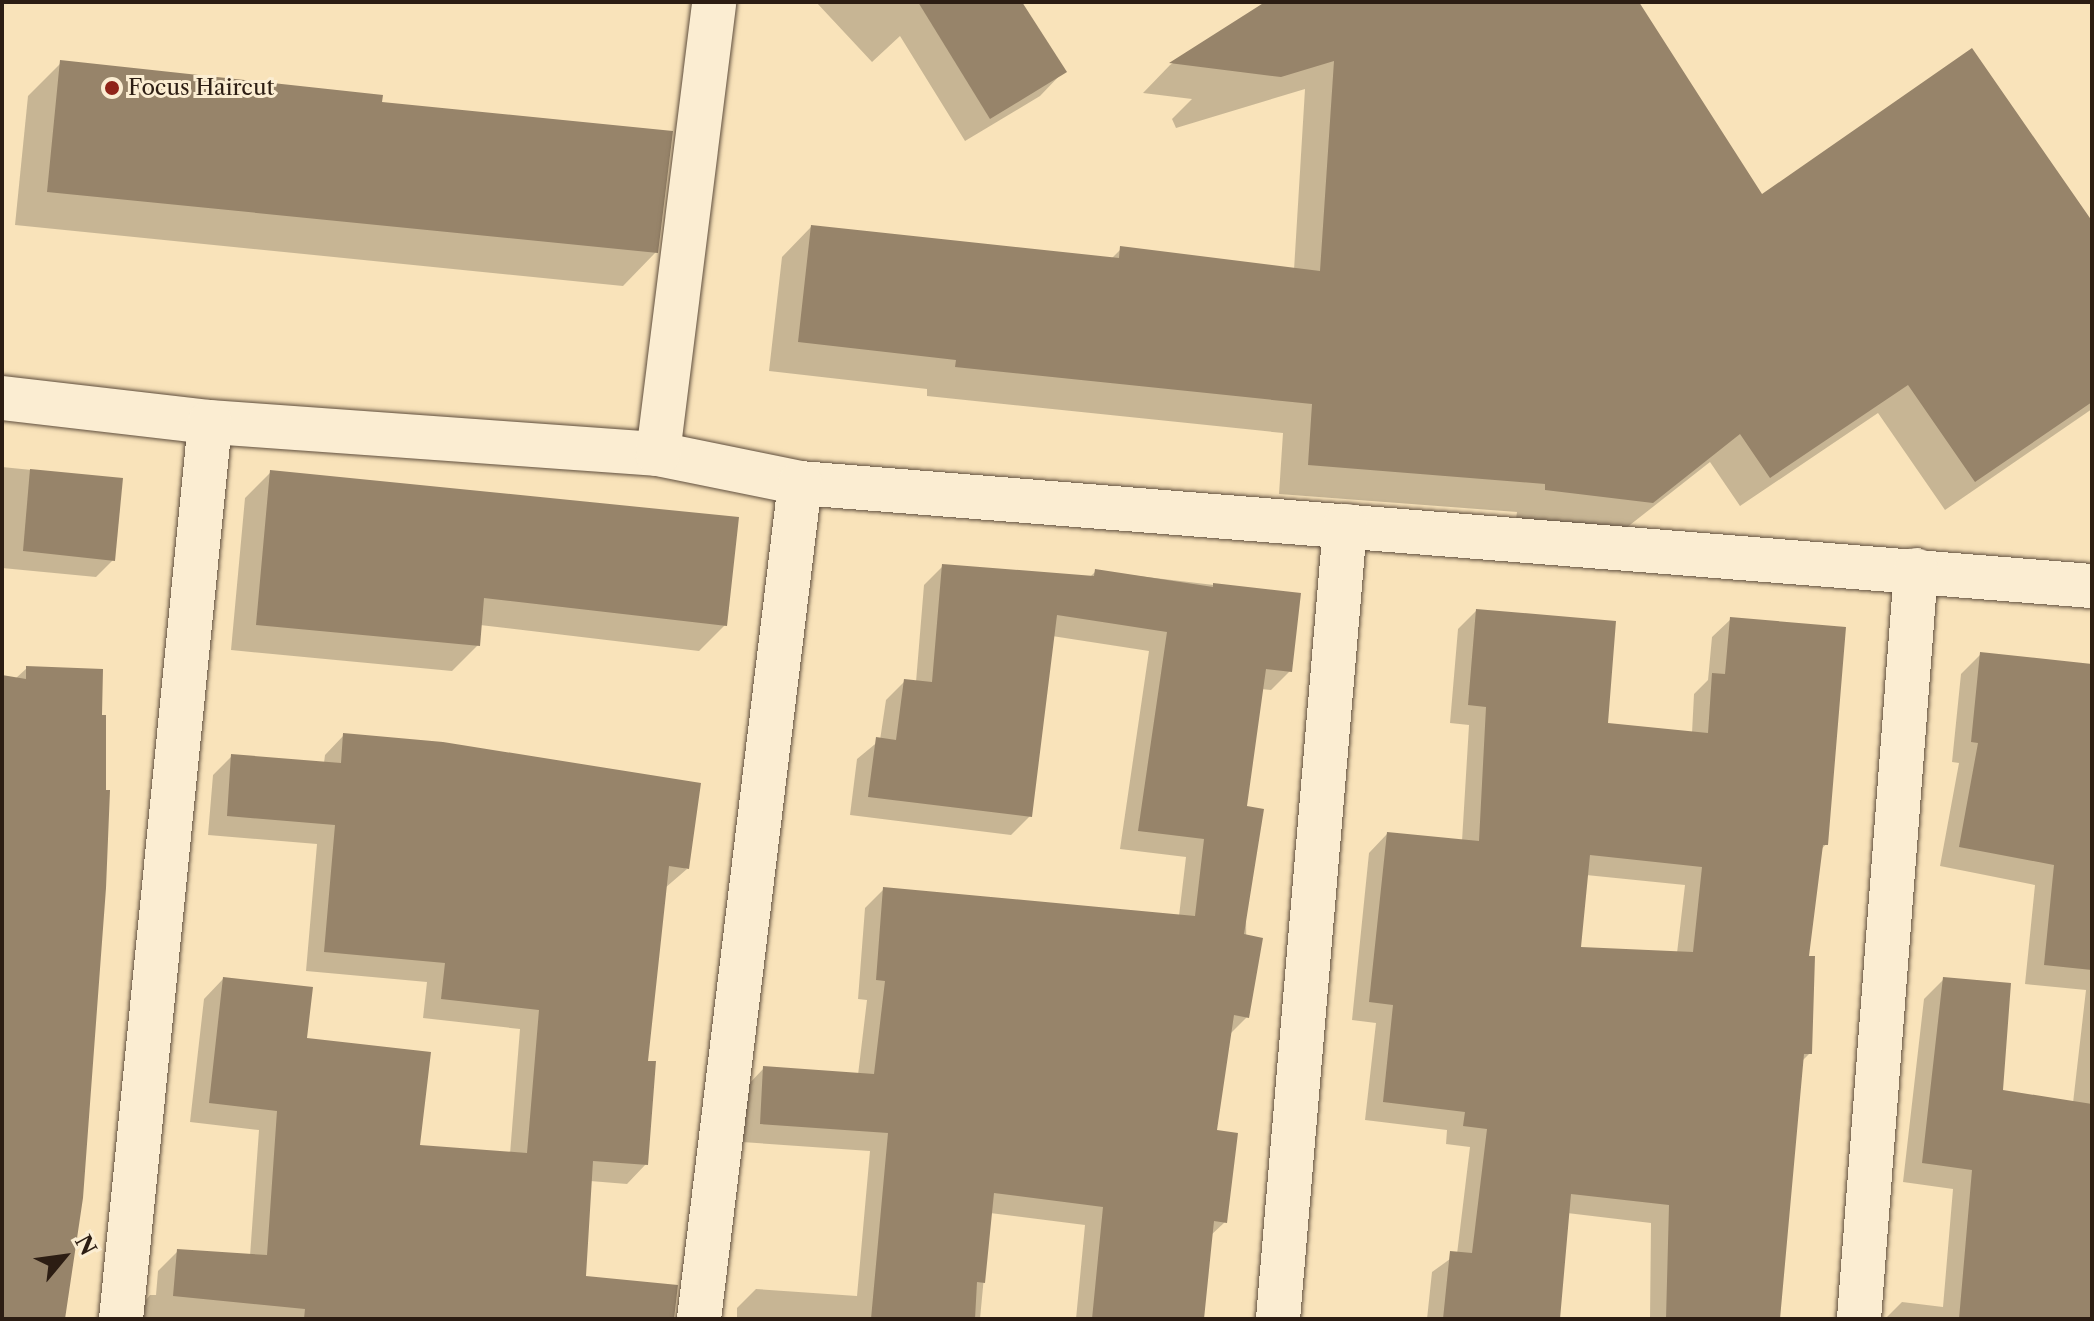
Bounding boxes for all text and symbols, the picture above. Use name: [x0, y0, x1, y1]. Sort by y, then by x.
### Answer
place label: Focus Haircut: [128, 75, 274, 101]
marker: Focus Haircut: [103, 79, 121, 97]
north arrow: [24, 1217, 104, 1297]
text: N: [69, 1230, 102, 1260]

